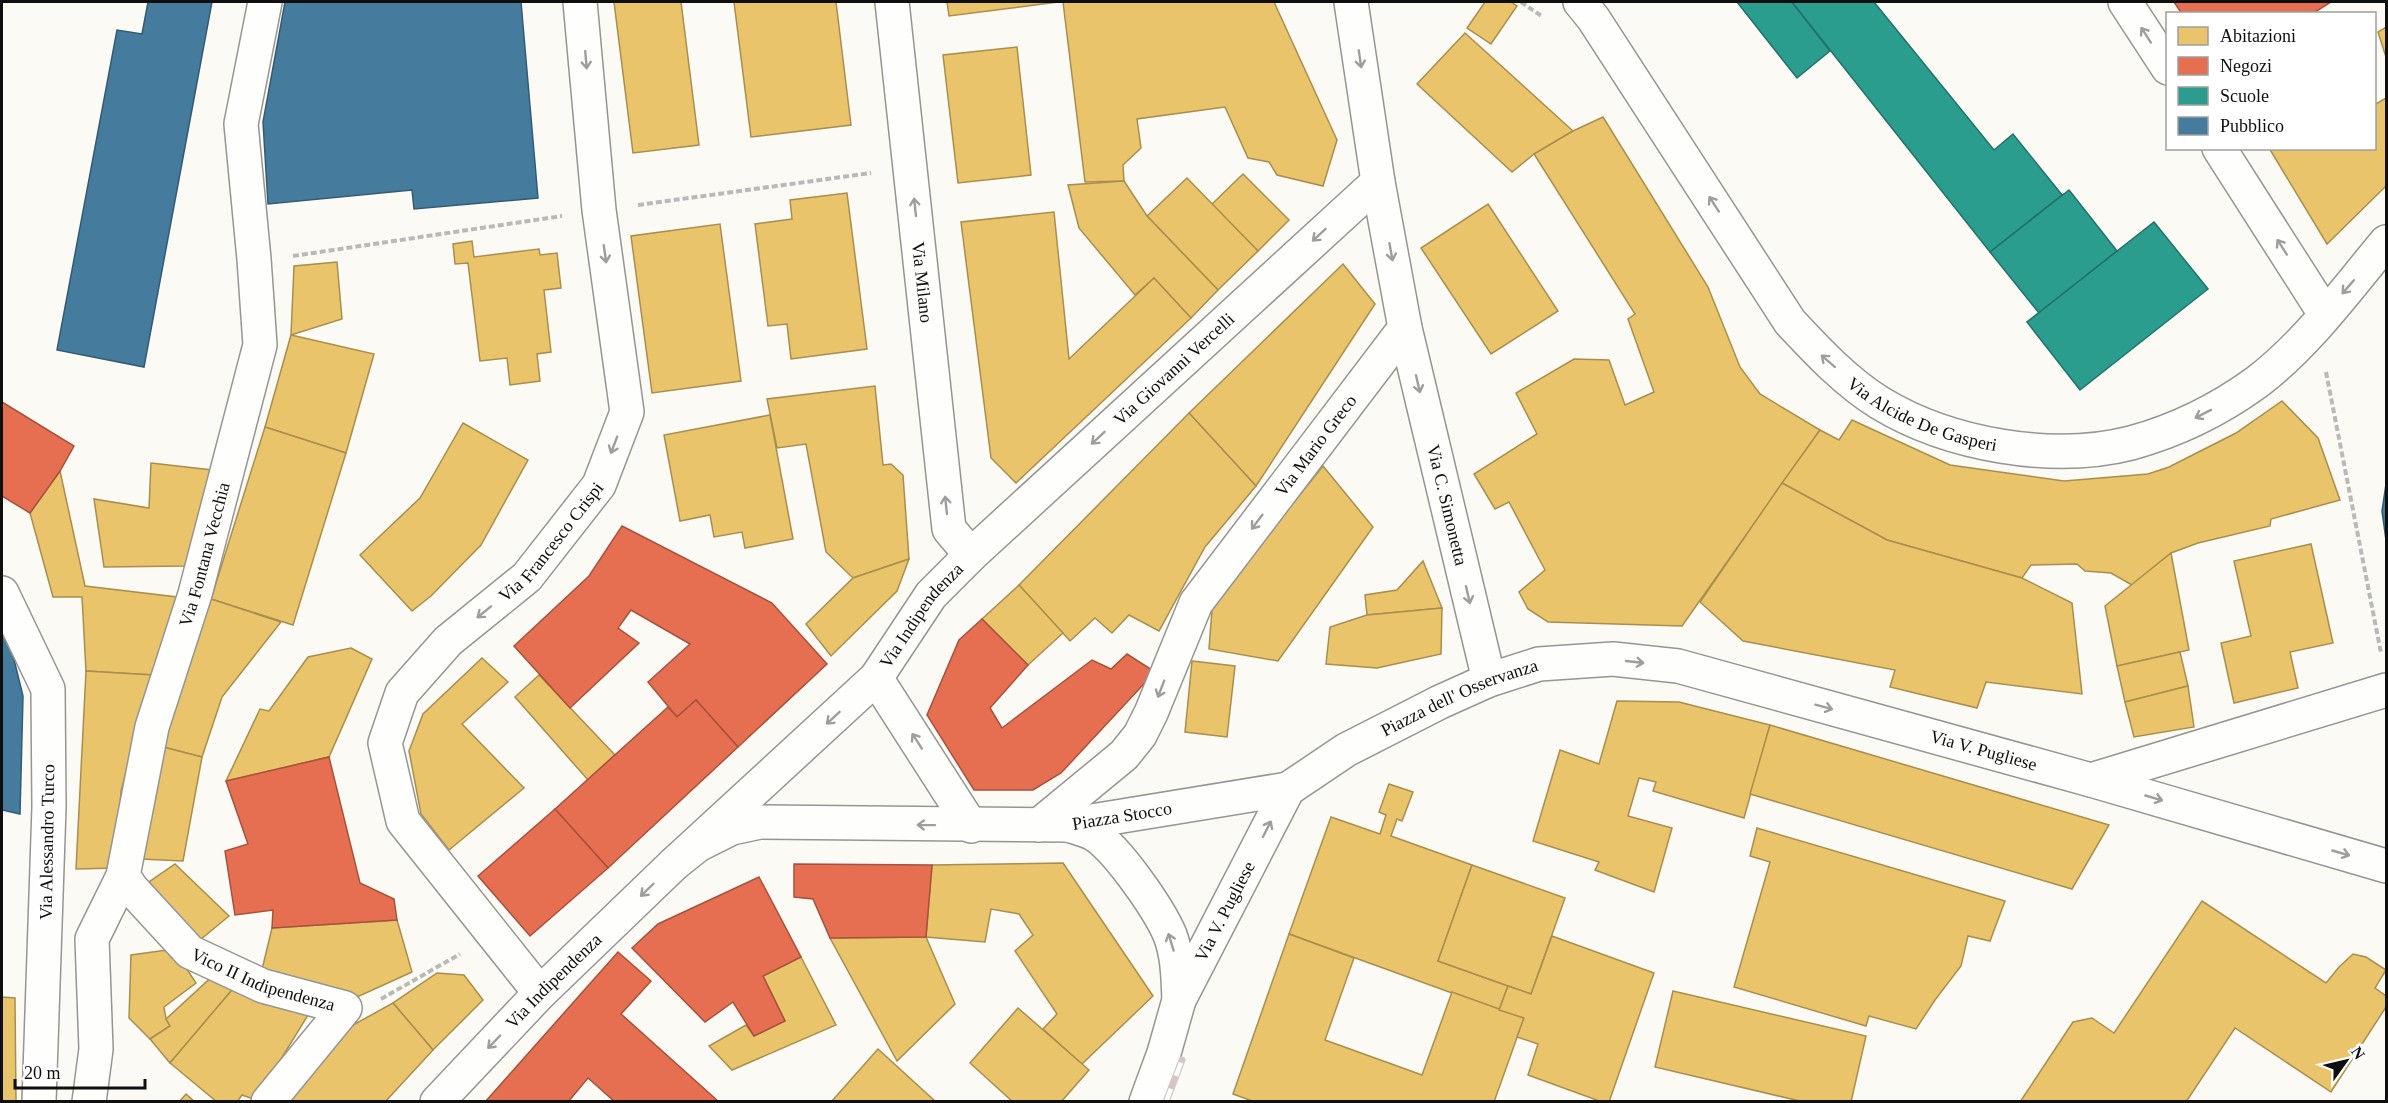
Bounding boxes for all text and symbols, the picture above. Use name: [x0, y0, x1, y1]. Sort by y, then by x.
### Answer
legend: [2166, 12, 2376, 150]
one-way arrow: [2140, 26, 2153, 43]
text: Abitazioni: [2220, 26, 2296, 46]
one-way arrow: [581, 49, 592, 69]
one-way arrow: [1354, 49, 1365, 69]
text: Negozi: [2220, 56, 2272, 76]
text: Scuole: [2220, 86, 2269, 106]
text: Pubblico: [2220, 116, 2284, 136]
one-way arrow: [1707, 196, 1719, 213]
one-way arrow: [909, 197, 920, 217]
one-way arrow: [1312, 228, 1327, 242]
one-way arrow: [2276, 239, 2288, 256]
street label: Via Milano: [908, 241, 937, 324]
one-way arrow: [1386, 242, 1397, 261]
one-way arrow: [600, 243, 611, 263]
one-way arrow: [2342, 279, 2355, 295]
street label: Via Giovanni Vercelli: [1109, 309, 1238, 429]
one-way arrow: [1821, 354, 1836, 368]
street label: Via Alcide De Gasperi: [1843, 373, 1999, 455]
one-way arrow: [1413, 375, 1425, 394]
street label: Via Mario Greco: [1271, 391, 1361, 500]
one-way arrow: [2195, 409, 2213, 420]
one-way arrow: [1091, 431, 1106, 445]
one-way arrow: [608, 435, 619, 454]
street label: Via C. Simonetta: [1423, 443, 1471, 567]
street label: Via Francesco Crispi: [495, 478, 607, 606]
street label: Via Fontana Vecchia: [175, 480, 234, 629]
one-way arrow: [940, 496, 951, 516]
one-way arrow: [1251, 514, 1264, 530]
street label: Via Indipendenza: [875, 559, 967, 672]
one-way arrow: [1463, 585, 1475, 604]
one-way arrow: [476, 606, 492, 619]
street label: Piazza dell' Osservanza: [1378, 655, 1540, 740]
one-way arrow: [1625, 656, 1645, 667]
one-way arrow: [1155, 680, 1166, 698]
one-way arrow: [1815, 701, 1834, 713]
one-way arrow: [826, 710, 841, 724]
street label: Via V. Pugliese: [1928, 726, 2039, 775]
one-way arrow: [911, 733, 923, 750]
street label: Via Alessandro Turco: [36, 764, 58, 920]
one-way arrow: [2144, 793, 2163, 804]
street label: Piazza Stocco: [1071, 798, 1173, 834]
one-way arrow: [916, 819, 936, 831]
one-way arrow: [1262, 821, 1274, 839]
one-way arrow: [2331, 848, 2350, 859]
street label: Via V. Pugliese: [1191, 858, 1259, 965]
one-way arrow: [640, 882, 655, 897]
street label: Via Indipendenza: [502, 929, 605, 1033]
one-way arrow: [1165, 933, 1176, 952]
street label: Vico II Indipendenza: [188, 944, 337, 1015]
north arrow: [2316, 1031, 2376, 1091]
one-way arrow: [487, 1034, 501, 1049]
text: N: [2348, 1043, 2369, 1063]
scale bar: [15, 1052, 146, 1090]
text: 20 m: [24, 1063, 61, 1083]

